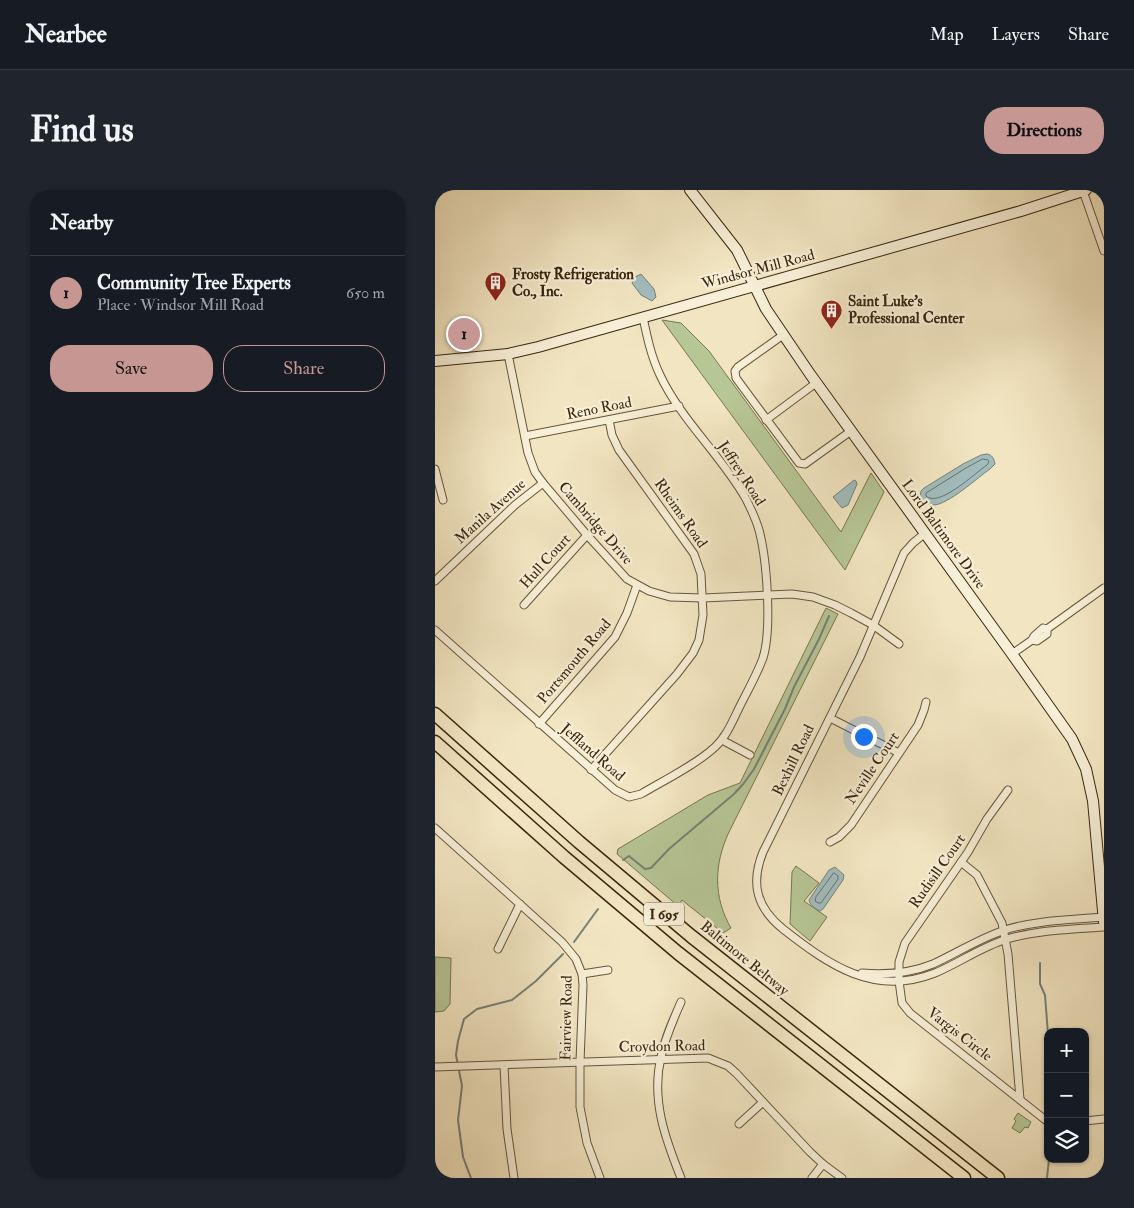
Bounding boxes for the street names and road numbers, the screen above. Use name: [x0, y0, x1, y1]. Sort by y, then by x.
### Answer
street label: Windsor Mill Road: [699, 245, 817, 294]
street label: Reno Road: [565, 393, 634, 424]
street label: Jeffrey Road: [712, 436, 770, 510]
street label: Manila Avenue: [451, 475, 530, 548]
street label: Rheims Road: [650, 475, 712, 552]
street label: Lord Baltimore Drive: [897, 476, 990, 593]
street label: Cambridge Drive: [554, 478, 637, 569]
street label: Hull Court: [516, 530, 575, 593]
street label: Portsmouth Road: [533, 615, 616, 708]
street label: Jeffland Road: [555, 719, 629, 787]
street label: Bexhill Road: [768, 721, 819, 799]
street label: Neville Court: [841, 728, 904, 808]
street label: Rudisill Court: [905, 830, 970, 912]
road number: I 695: [644, 902, 684, 926]
street label: Baltimore Beltway: [696, 917, 793, 1000]
street label: Fairview Road: [556, 975, 577, 1061]
street label: Vargis Circle: [923, 1003, 996, 1066]
street label: Croydon Road: [618, 1036, 706, 1057]

